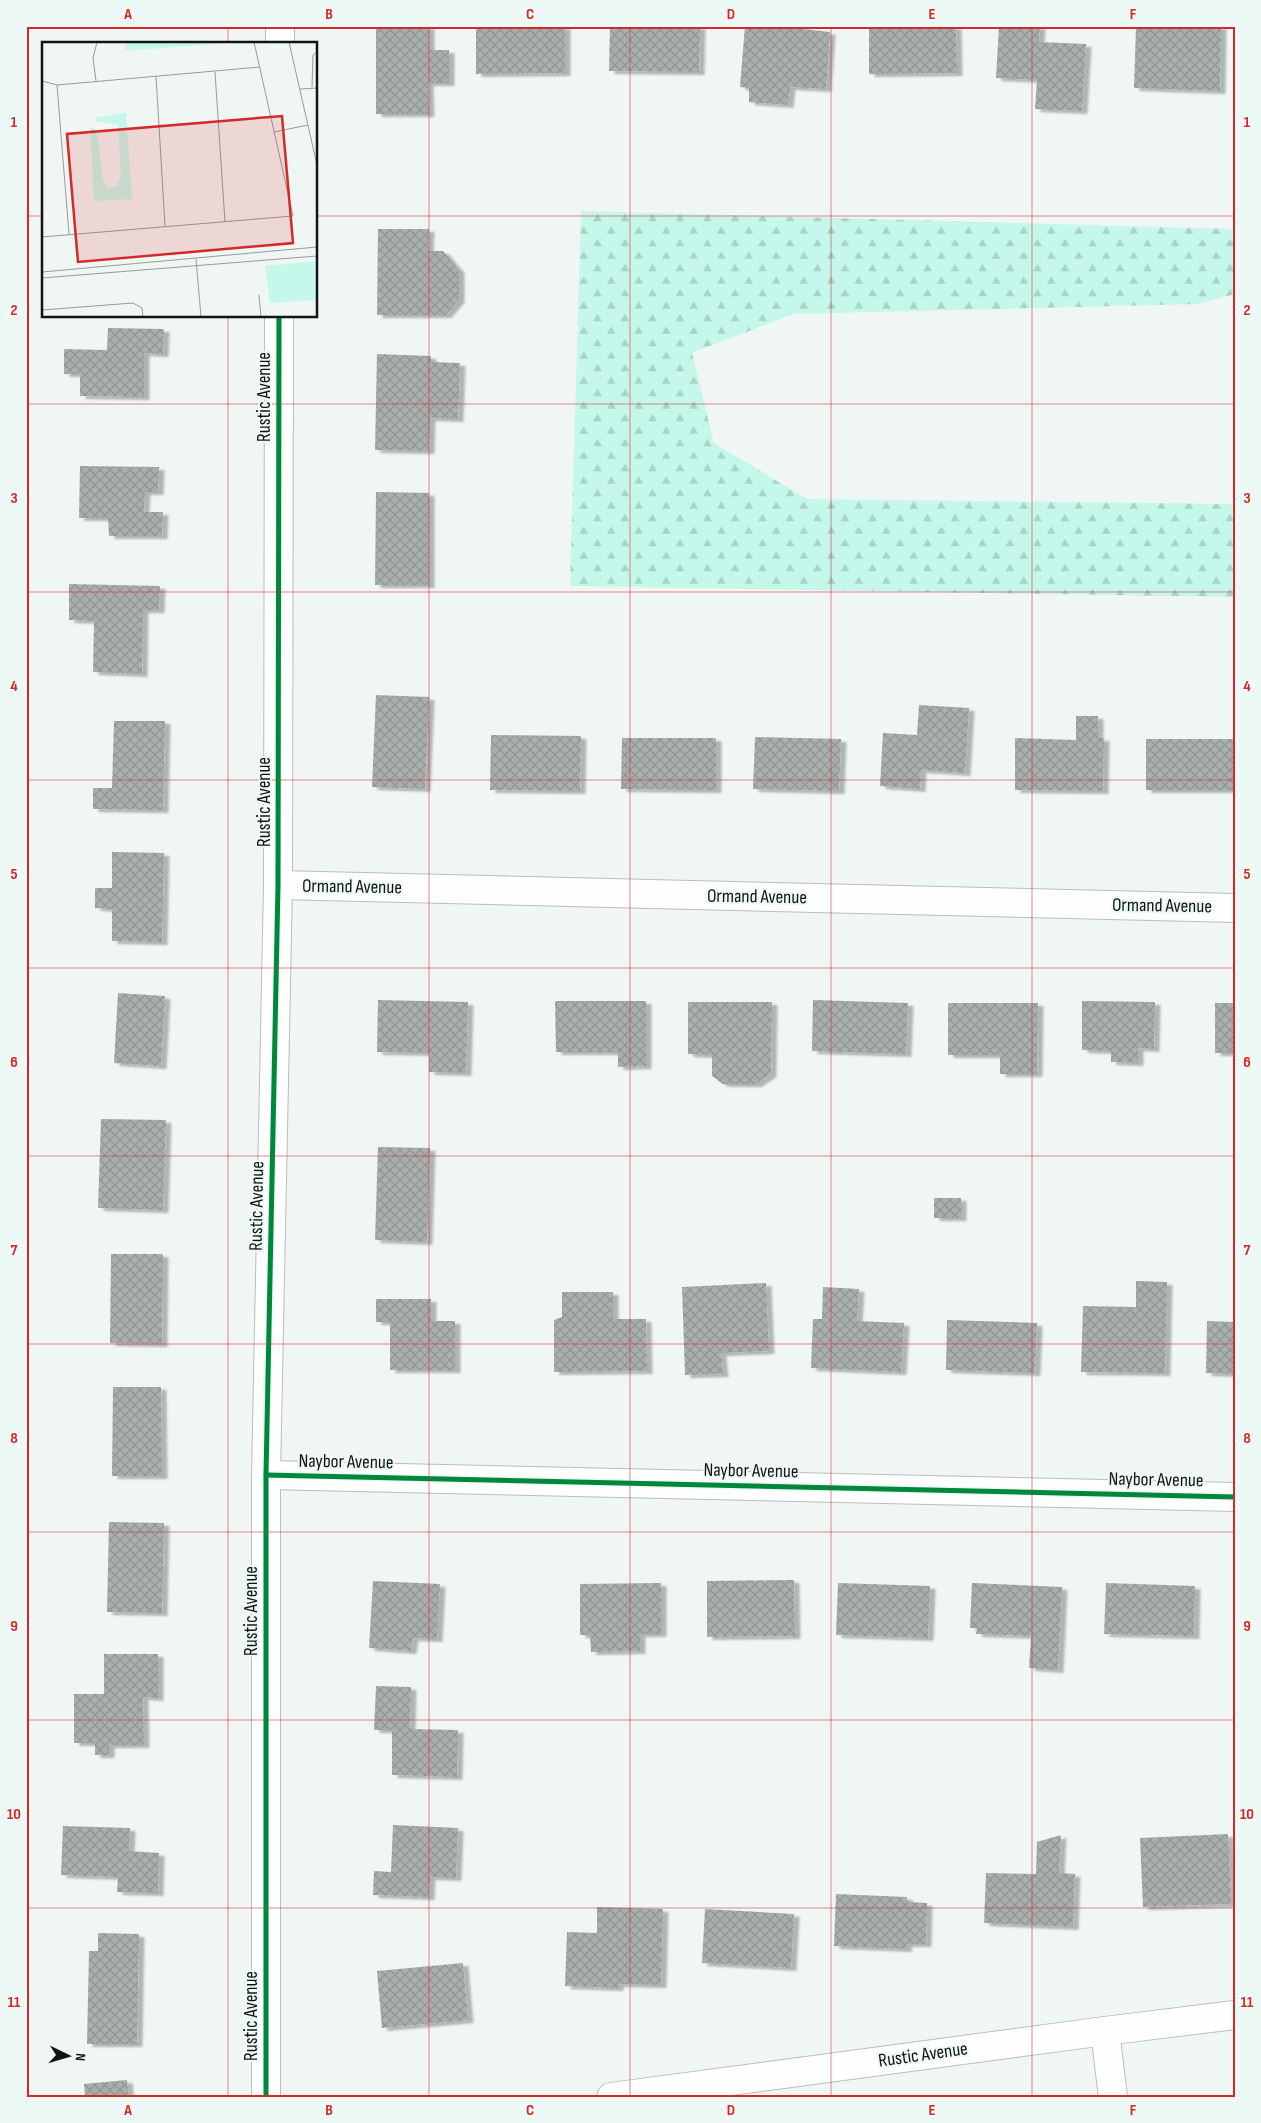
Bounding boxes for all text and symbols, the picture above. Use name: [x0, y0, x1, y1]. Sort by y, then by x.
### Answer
text: A: [123, 5, 132, 24]
text: B: [325, 5, 333, 24]
text: C: [526, 5, 534, 24]
text: D: [727, 5, 735, 24]
text: E: [929, 5, 936, 24]
text: F: [1130, 5, 1137, 24]
inset map: [42, 42, 318, 318]
text: 1: [11, 113, 18, 132]
text: 1: [1244, 113, 1251, 132]
text: 2: [10, 301, 18, 320]
text: 2: [1243, 301, 1251, 320]
street label: Rustic Avenue: [253, 352, 276, 442]
text: 3: [10, 489, 18, 508]
text: 3: [1243, 489, 1251, 508]
text: 4: [10, 677, 18, 696]
text: 4: [1243, 677, 1251, 696]
street label: Rustic Avenue: [253, 757, 276, 847]
text: 5: [10, 865, 18, 884]
text: 5: [1243, 865, 1251, 884]
street label: Ormand Avenue: [302, 875, 402, 899]
street label: Ormand Avenue: [707, 885, 807, 909]
street label: Ormand Avenue: [1112, 894, 1212, 918]
text: 6: [10, 1053, 18, 1072]
text: 6: [1243, 1053, 1251, 1072]
street label: Rustic Avenue: [245, 1161, 269, 1251]
text: 7: [11, 1241, 18, 1260]
text: 7: [1244, 1241, 1251, 1260]
text: 8: [10, 1429, 18, 1448]
text: 8: [1243, 1429, 1251, 1448]
street label: Naybor Avenue: [298, 1450, 394, 1474]
street label: Naybor Avenue: [703, 1459, 799, 1483]
street label: Naybor Avenue: [1108, 1468, 1204, 1492]
street label: Rustic Avenue: [240, 1566, 263, 1656]
text: 9: [10, 1617, 18, 1636]
text: 9: [1243, 1617, 1251, 1636]
text: 10: [7, 1805, 21, 1824]
text: 10: [1240, 1805, 1254, 1824]
street label: Rustic Avenue: [240, 1971, 263, 2061]
text: 11: [8, 1993, 21, 2012]
text: 11: [1241, 1993, 1254, 2012]
north arrow: [42, 2030, 92, 2080]
street label: Rustic Avenue: [877, 2037, 969, 2073]
text: N: [72, 2053, 89, 2062]
text: A: [123, 2101, 132, 2120]
text: B: [325, 2101, 333, 2120]
text: C: [526, 2101, 534, 2120]
text: D: [727, 2101, 735, 2120]
text: E: [929, 2101, 936, 2120]
text: F: [1130, 2101, 1137, 2120]

